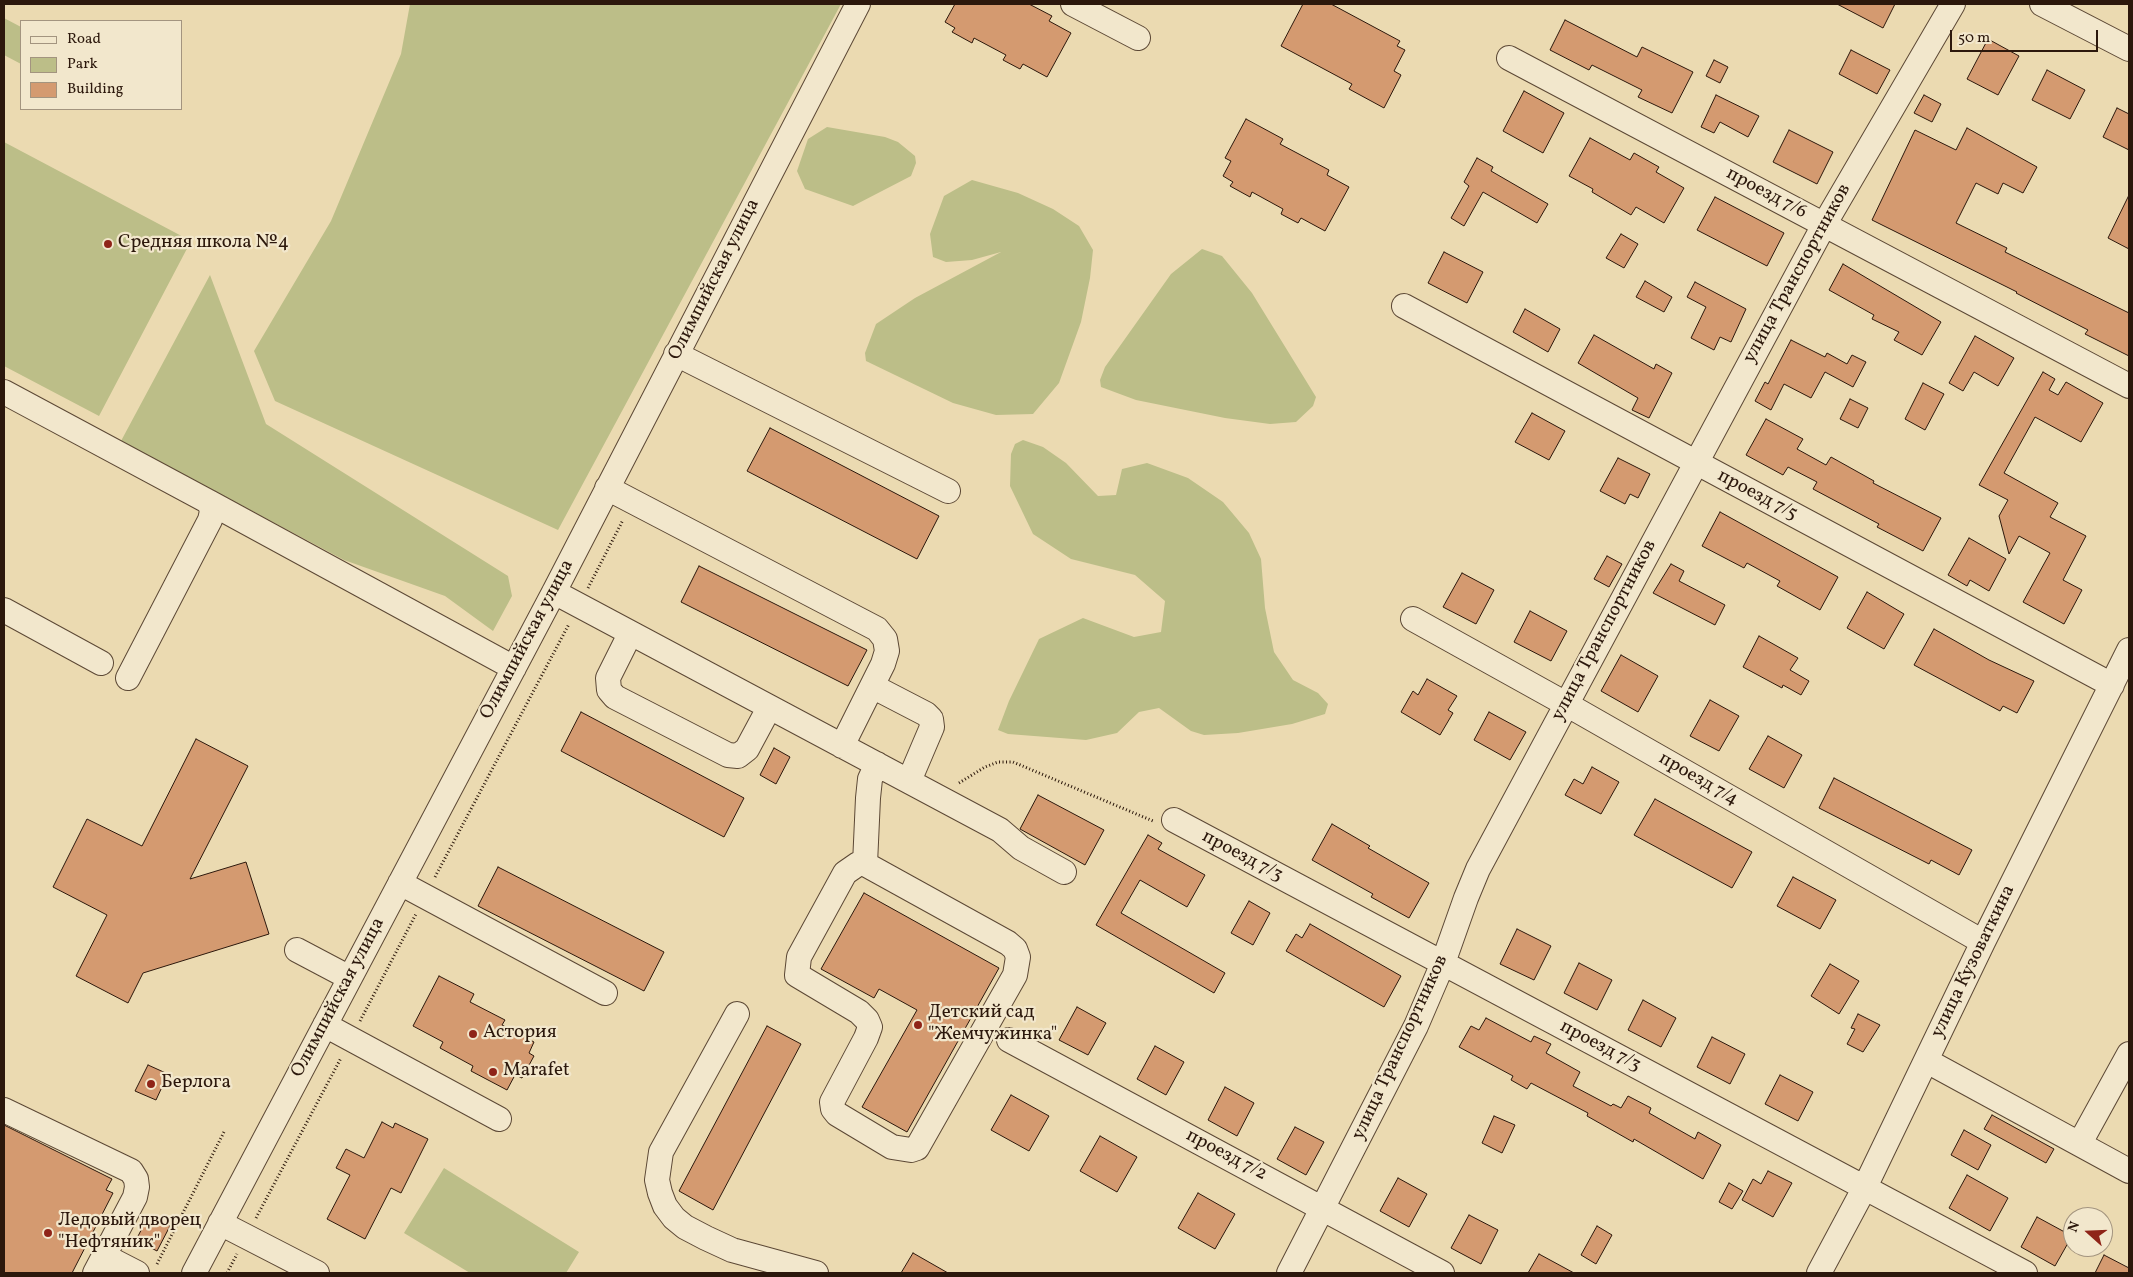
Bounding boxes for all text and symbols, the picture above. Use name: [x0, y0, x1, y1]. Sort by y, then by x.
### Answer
legend: [20, 20, 182, 110]
scale bar: [1953, 20, 2100, 52]
text: 50 m: [1958, 28, 1990, 49]
text: Road: [67, 29, 101, 50]
text: Park: [67, 54, 98, 75]
text: Building: [67, 79, 123, 100]
street label: проезд 7/6: [1722, 163, 1810, 225]
street label: улица Транспортников: [1739, 180, 1857, 368]
street label: Олимпийская улица: [664, 196, 766, 364]
place label: Средняя школа №4: [118, 233, 289, 255]
marker: Средняя школа №4: [102, 238, 114, 250]
street label: проезд 7/5: [1713, 465, 1801, 527]
street label: улица Транспортников: [1548, 537, 1662, 725]
street label: Олимпийская улица: [476, 556, 580, 724]
street label: проезд 7/4: [1654, 748, 1742, 812]
street label: проезд 7/3: [1198, 826, 1286, 888]
street label: улица Кузоваткина: [1927, 882, 2021, 1042]
street label: Олимпийская улица: [287, 914, 391, 1082]
street label: улица Транспортников: [1348, 952, 1454, 1144]
place label: Детский сад "Жемчужинка": [928, 1003, 1057, 1047]
street label: проезд 7/3: [1556, 1016, 1644, 1078]
marker: Детский сад "Жемчужинка": [912, 1019, 924, 1031]
place label: Астория: [483, 1023, 557, 1045]
marker: Астория: [467, 1028, 479, 1040]
place label: Marafet: [503, 1061, 570, 1083]
marker: Marafet: [487, 1066, 499, 1078]
place label: Берлога: [161, 1073, 231, 1095]
marker: Берлога: [145, 1078, 157, 1090]
street label: проезд 7/2: [1182, 1125, 1270, 1187]
north arrow: [2063, 1207, 2113, 1257]
place label: Ледовый дворец "Нефтяник": [58, 1211, 201, 1255]
text: N: [2064, 1219, 2085, 1235]
marker: Ледовый дворец "Нефтяник": [42, 1227, 54, 1239]

